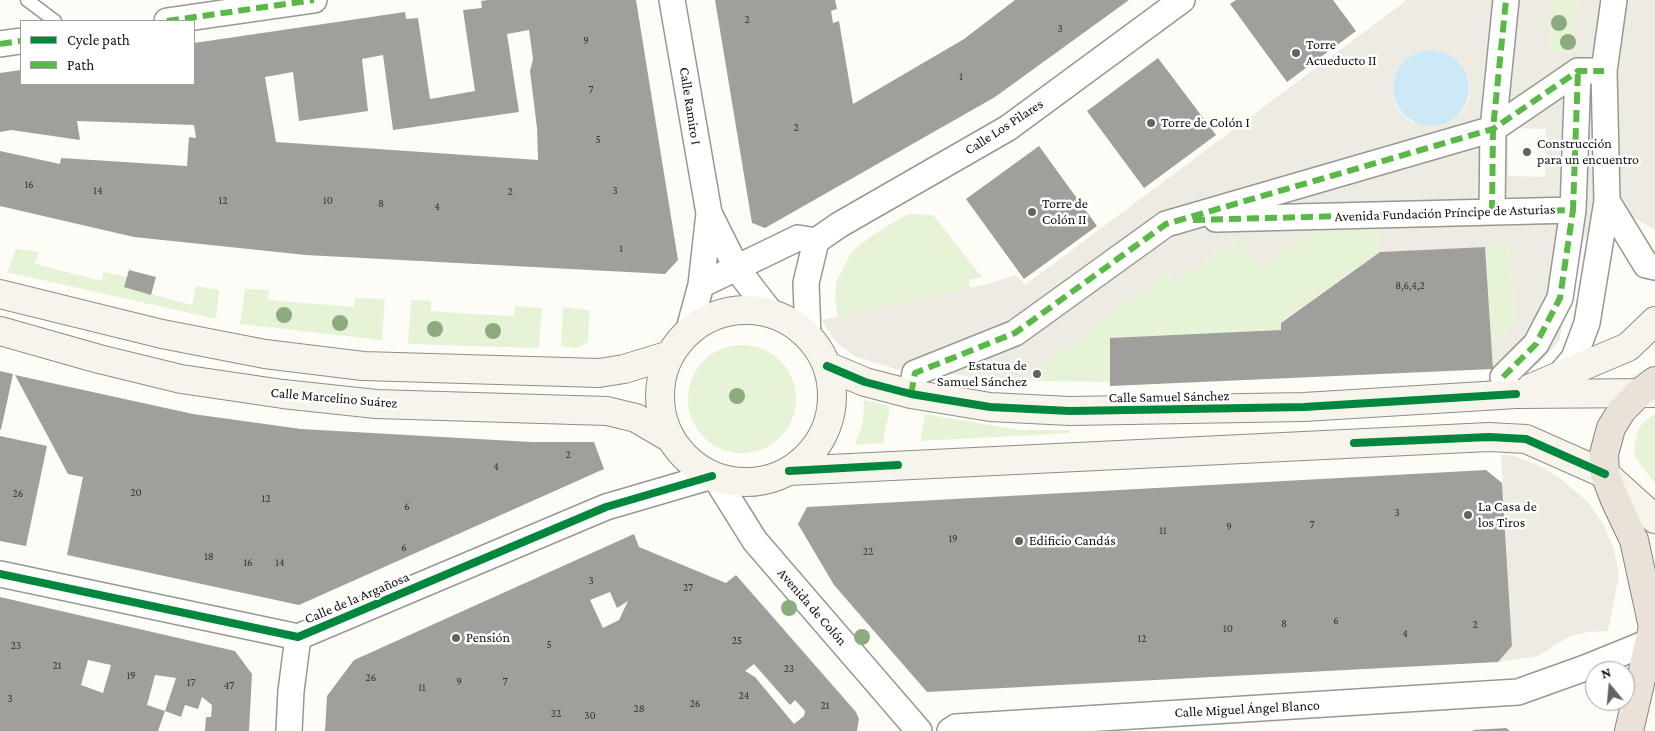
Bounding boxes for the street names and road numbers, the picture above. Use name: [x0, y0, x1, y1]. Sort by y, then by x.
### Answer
street label: Calle Ramiro I: [676, 66, 704, 146]
street label: Calle Los Pilares: [962, 95, 1046, 159]
street label: Avenida Fundación Príncipe de Asturias: [1334, 201, 1556, 225]
street label: Calle Marcelino Suárez: [270, 384, 398, 412]
street label: Calle Samuel Sánchez: [1108, 388, 1230, 406]
street label: Avenida de Colón: [774, 565, 850, 649]
street label: Calle de la Argañosa: [302, 568, 412, 628]
street label: Calle Miguel Ángel Blanco: [1174, 697, 1320, 721]

